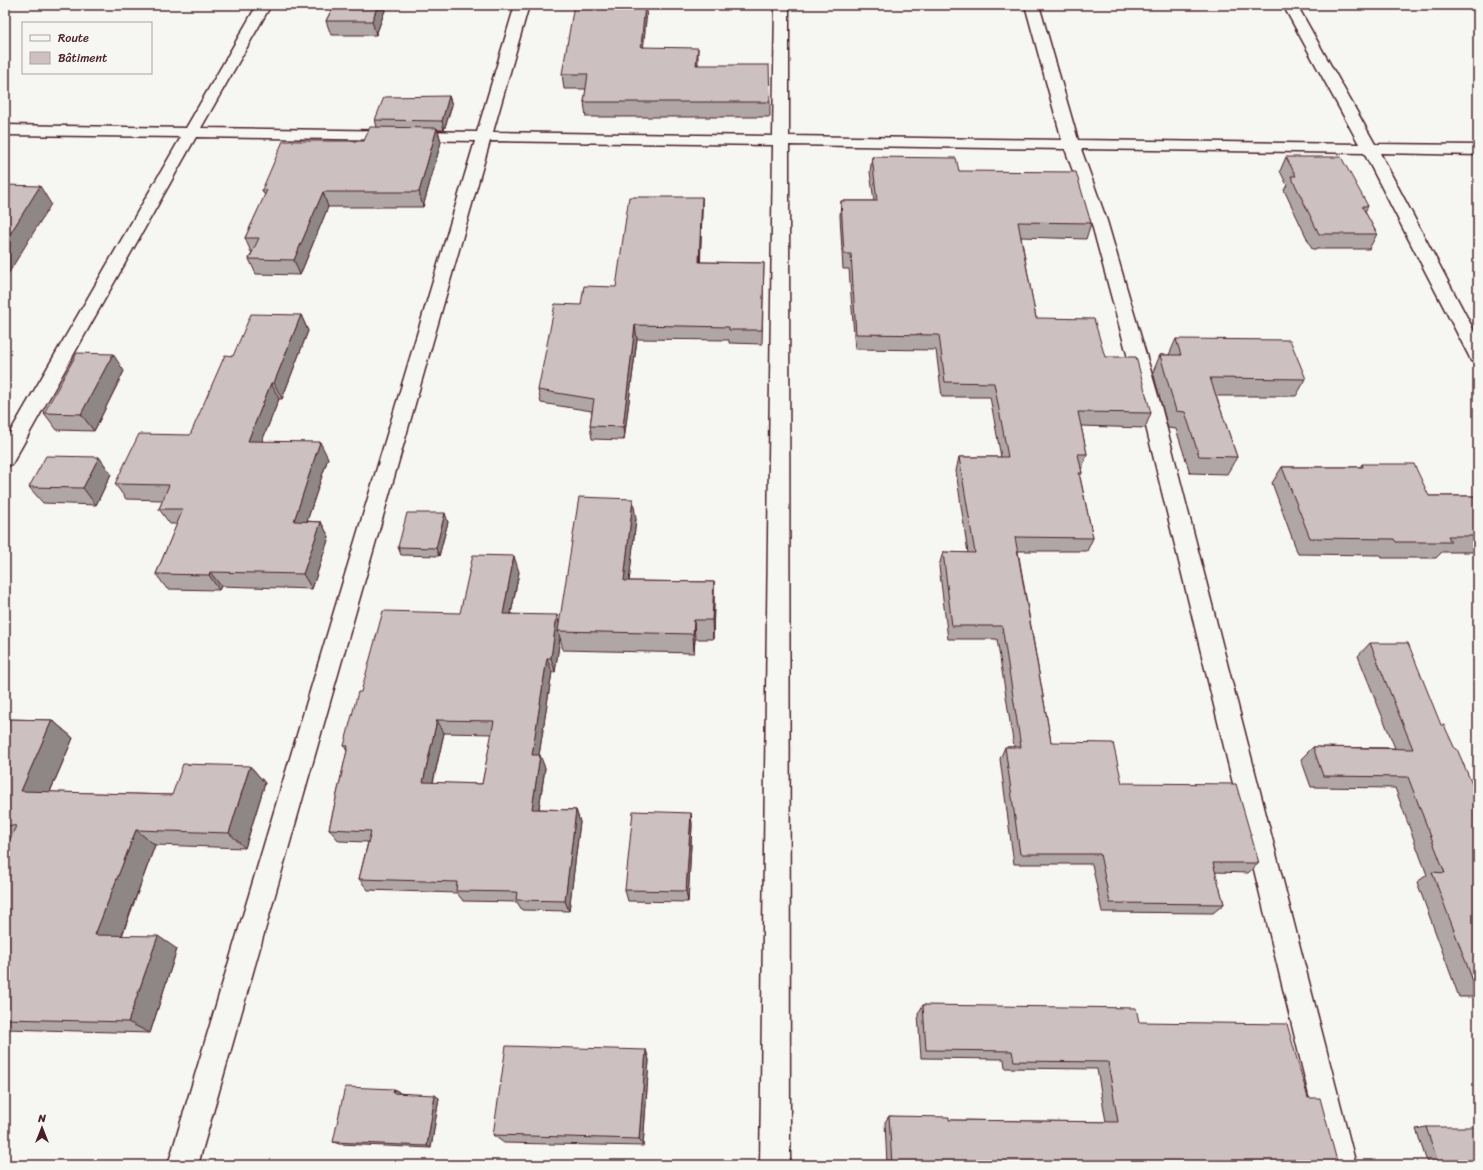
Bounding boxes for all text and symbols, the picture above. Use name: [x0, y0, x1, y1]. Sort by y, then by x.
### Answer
legend: [22, 22, 152, 74]
text: Route: [58, 27, 89, 49]
text: Bâtiment: [58, 47, 107, 69]
north arrow: [22, 1108, 62, 1148]
text: N: [37, 1109, 46, 1128]

